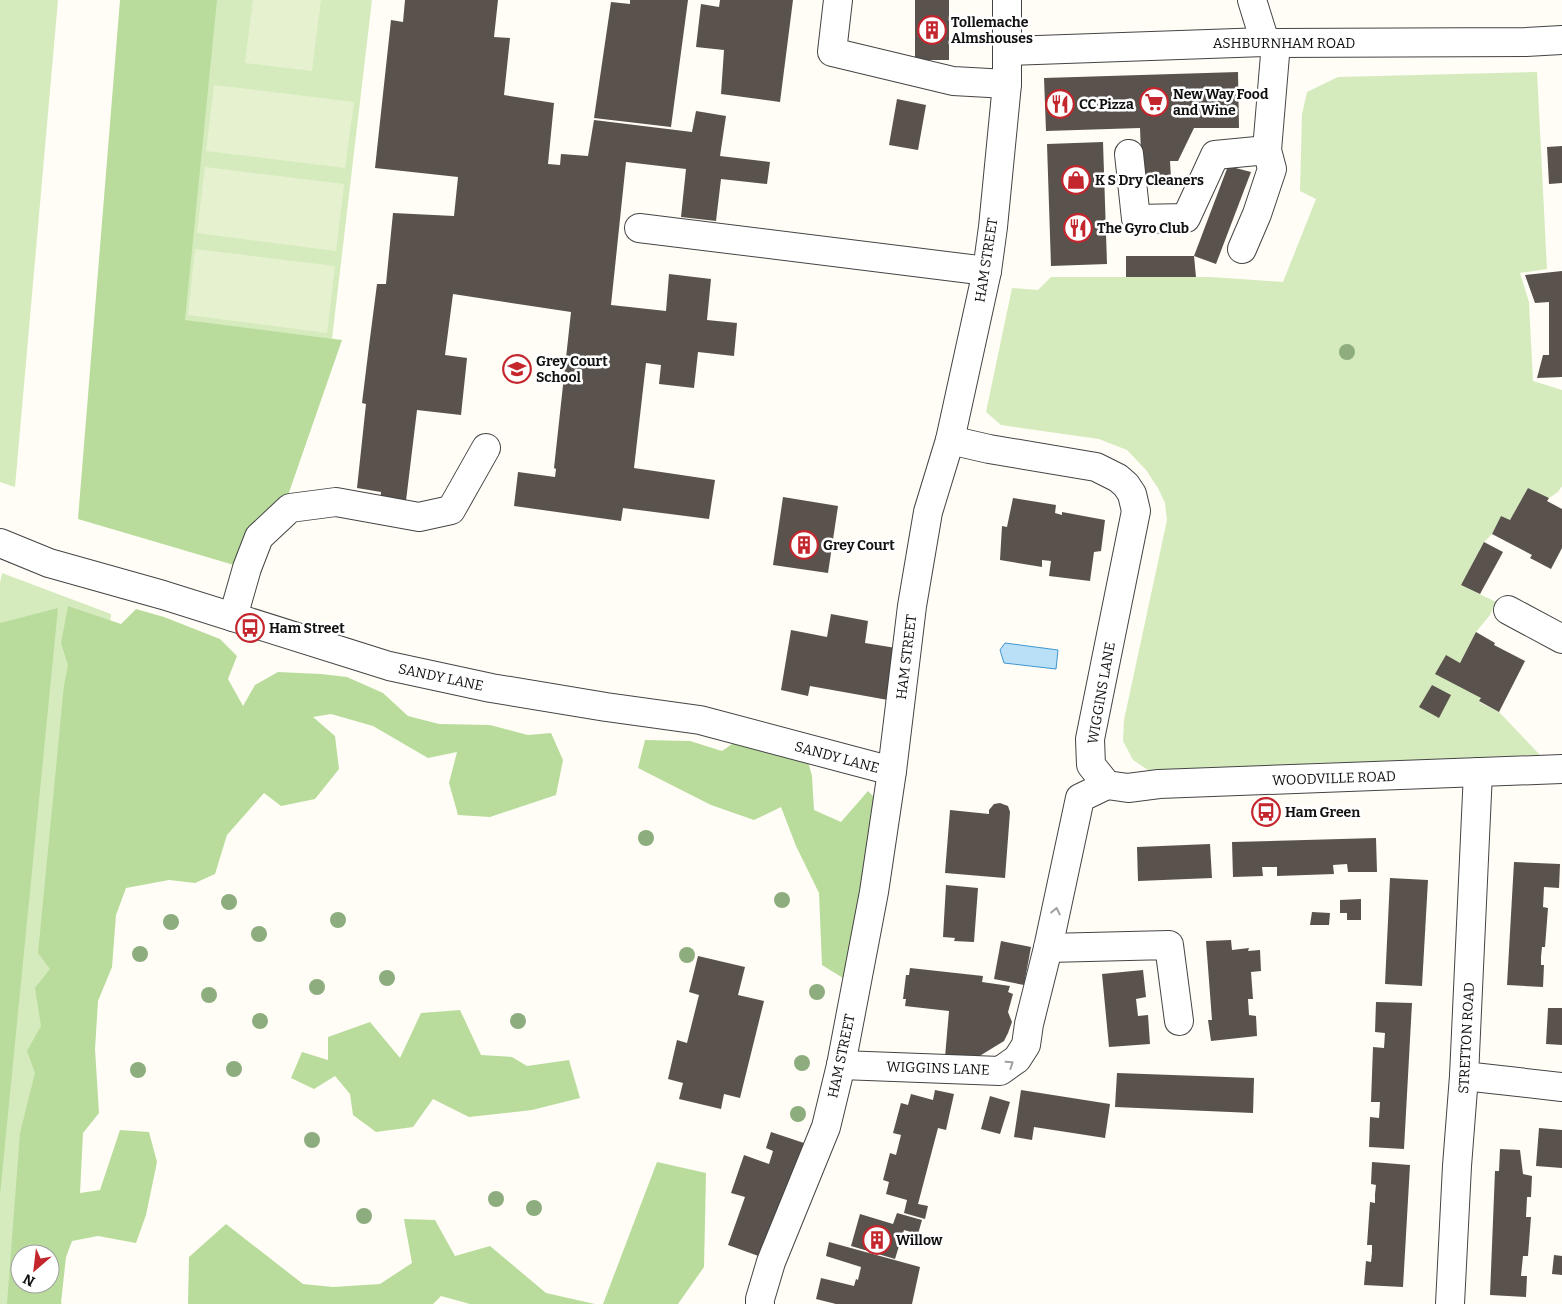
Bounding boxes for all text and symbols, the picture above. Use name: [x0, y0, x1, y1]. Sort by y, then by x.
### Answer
place label: Tollemache Almshouses: [951, 14, 1033, 47]
building icon: Tollemache Almshouses: [917, 15, 947, 45]
street label: ASHBURNHAM ROAD: [1213, 35, 1355, 52]
place label: New Way Food and Wine: [1173, 86, 1269, 119]
supermarket icon: New Way Food and Wine: [1139, 87, 1169, 117]
restaurant icon: CC Pizza: [1045, 89, 1075, 119]
place label: CC Pizza: [1079, 96, 1134, 113]
shop icon: K S Dry Cleaners: [1061, 165, 1091, 195]
place label: K S Dry Cleaners: [1095, 172, 1204, 189]
restaurant icon: The Gyro Club: [1063, 213, 1093, 243]
street label: HAM STREET: [971, 217, 1002, 304]
place label: The Gyro Club: [1097, 220, 1189, 237]
place label: Grey Court School: [536, 353, 608, 386]
school or university icon: Grey Court School: [502, 354, 532, 384]
building icon: Grey Court: [789, 530, 819, 560]
place label: Grey Court: [823, 537, 895, 554]
bus stop icon: Ham Street: [235, 613, 265, 643]
street label: HAM STREET: [893, 614, 920, 701]
place label: Ham Street: [269, 620, 345, 637]
street label: WIGGINS LANE: [1084, 641, 1119, 745]
street label: SANDY LANE: [397, 660, 485, 695]
street label: SANDY LANE: [793, 738, 881, 777]
street label: WOODVILLE ROAD: [1272, 768, 1396, 789]
bus stop icon: Ham Green: [1251, 797, 1281, 827]
place label: Ham Green: [1285, 804, 1360, 821]
one-way arrow: [1050, 907, 1061, 916]
street label: STRETTON ROAD: [1455, 982, 1478, 1094]
street label: HAM STREET: [824, 1013, 859, 1100]
street label: WIGGINS LANE: [886, 1058, 990, 1079]
one-way arrow: [1004, 1061, 1014, 1070]
building icon: Willow: [862, 1225, 892, 1255]
place label: Willow: [896, 1232, 943, 1249]
north arrow: [10, 1244, 60, 1294]
text: N: [20, 1270, 38, 1290]

